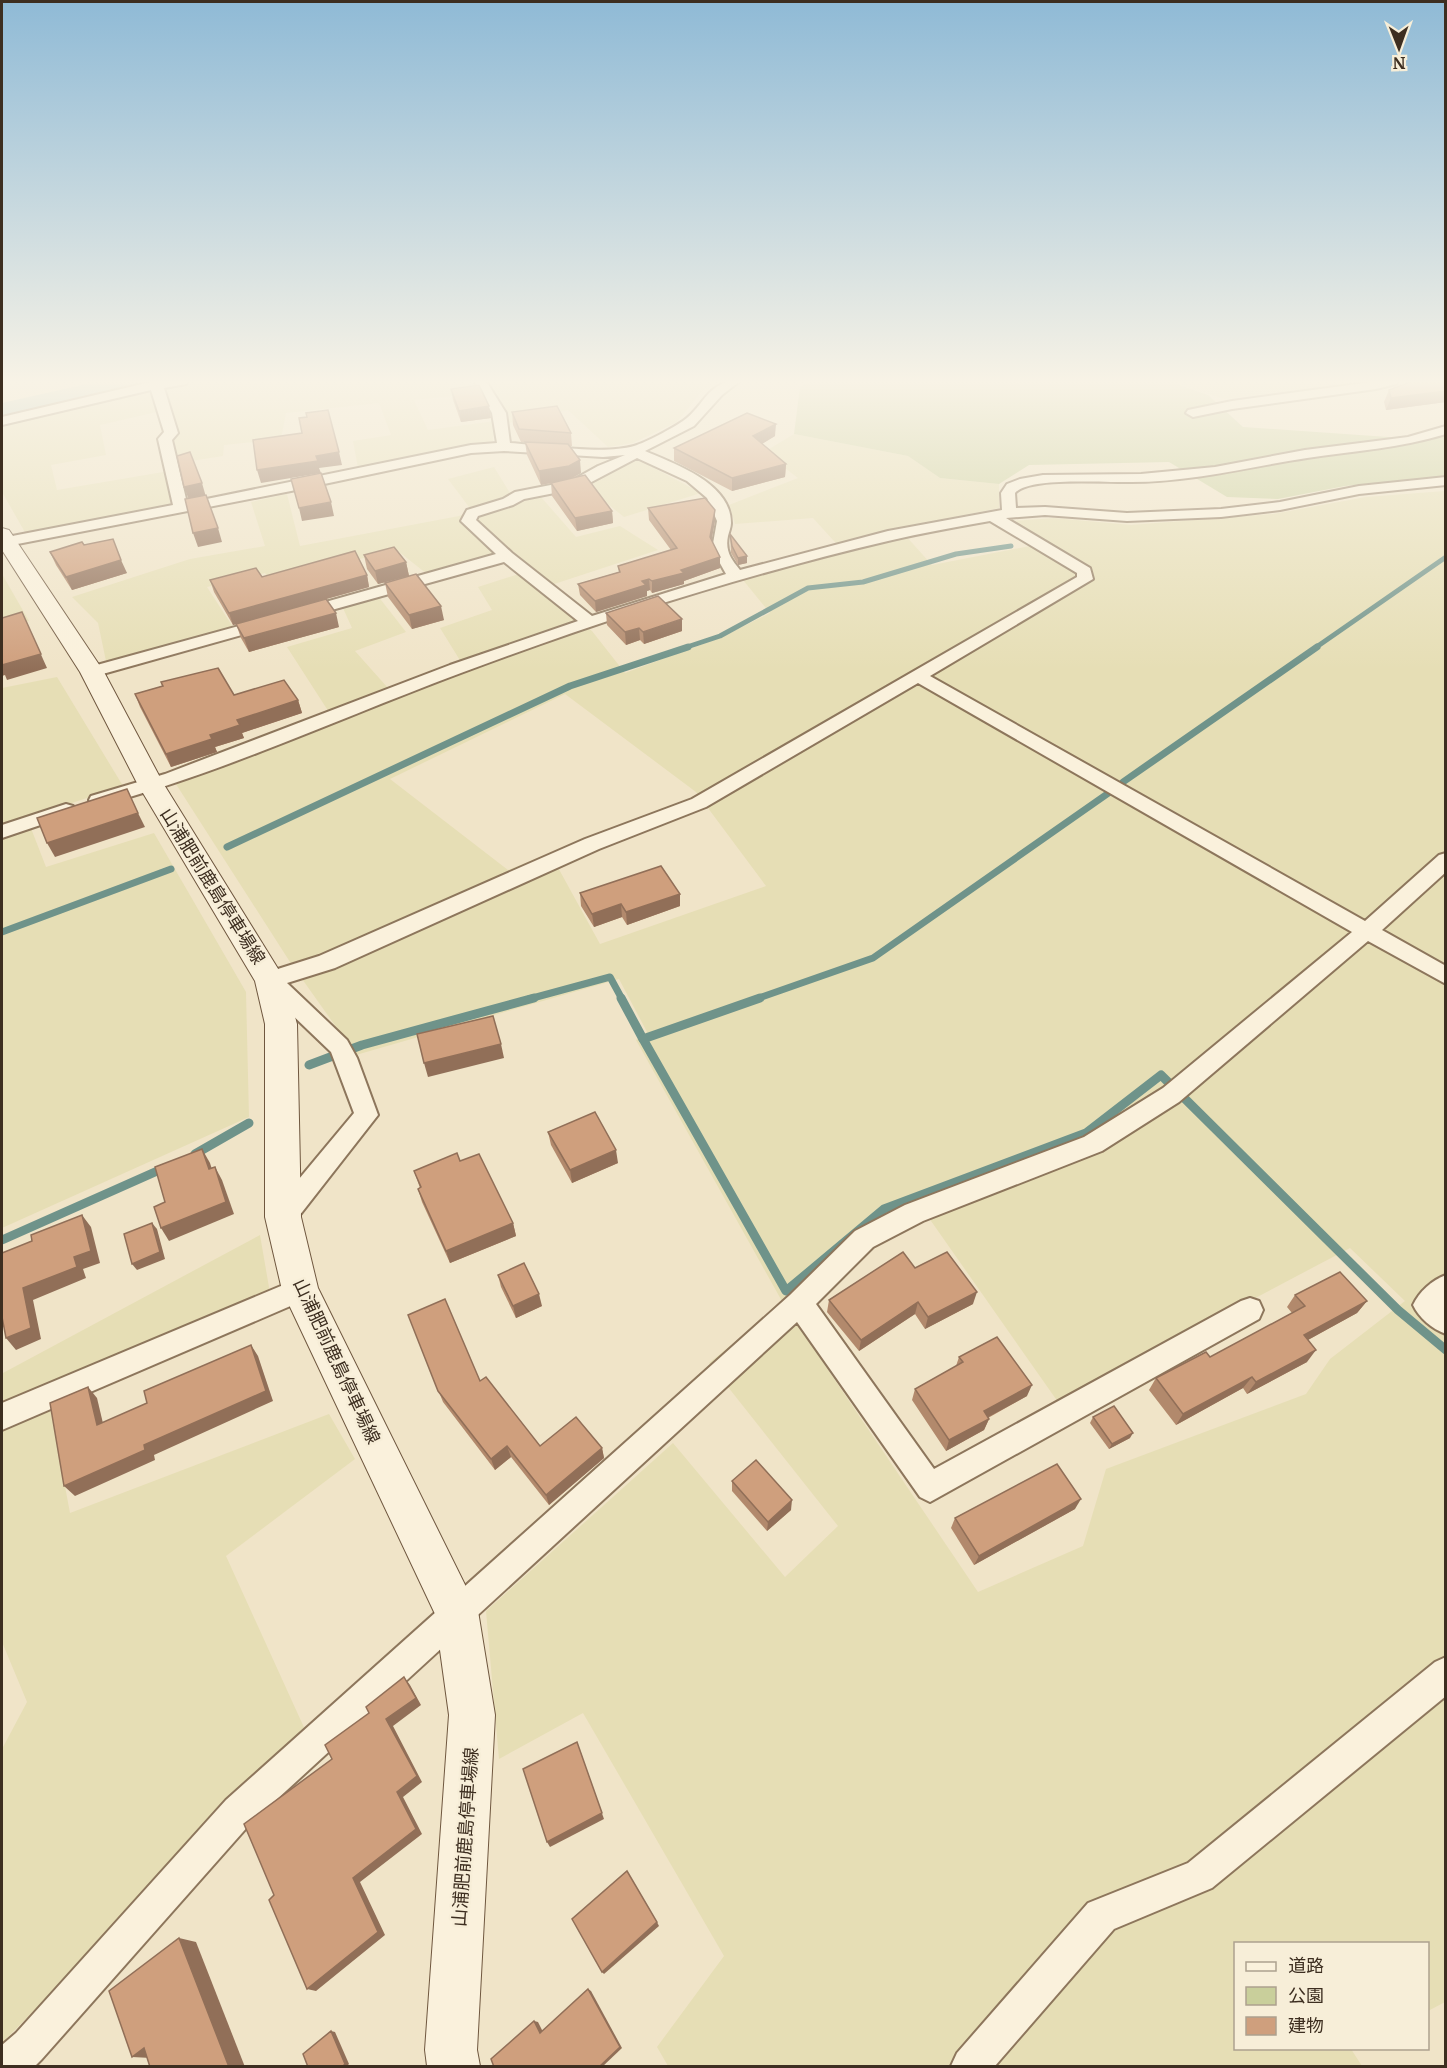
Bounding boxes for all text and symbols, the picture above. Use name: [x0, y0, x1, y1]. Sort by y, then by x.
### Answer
north arrow: [1369, 18, 1429, 78]
text: N: [1392, 53, 1406, 73]
street label: 山浦肥前鹿島停車場線: [156, 804, 270, 968]
street label: 山浦肥前鹿島停車場線: [289, 1275, 385, 1447]
street label: 山浦肥前鹿島停車場線: [447, 1746, 483, 1928]
legend: [1234, 1942, 1429, 2050]
text: 道路: [1288, 1954, 1324, 1977]
text: 公園: [1288, 1984, 1324, 2007]
text: 建物: [1288, 2014, 1324, 2037]

